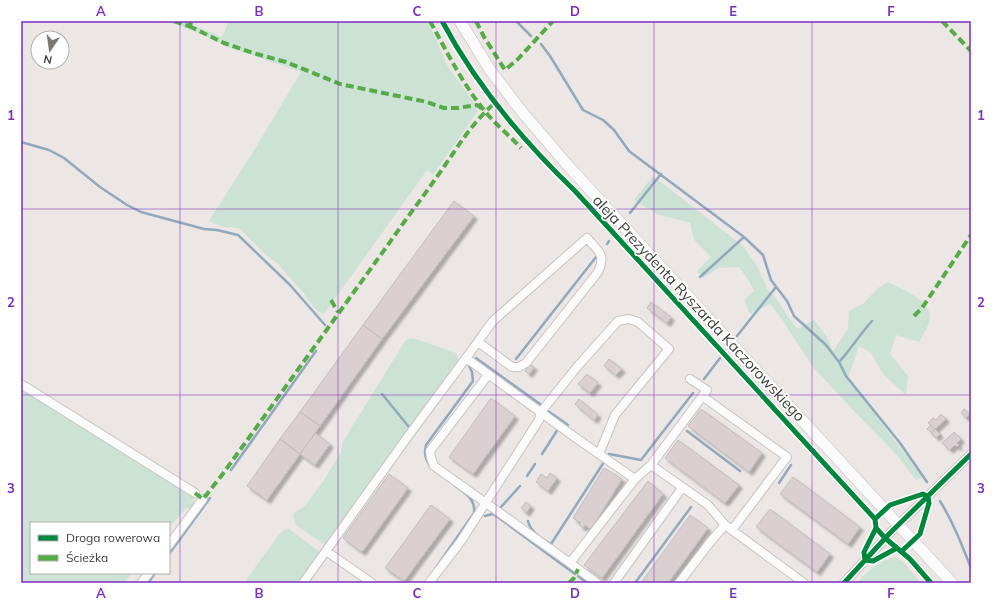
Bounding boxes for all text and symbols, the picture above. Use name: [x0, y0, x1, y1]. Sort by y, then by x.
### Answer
text: A: [96, 3, 106, 19]
text: B: [255, 3, 264, 19]
text: C: [413, 3, 422, 19]
text: D: [570, 3, 580, 19]
text: E: [729, 3, 737, 19]
text: F: [887, 3, 895, 19]
north arrow: [30, 30, 70, 70]
text: N: [42, 52, 53, 67]
text: 1: [7, 107, 15, 123]
text: 1: [977, 107, 985, 123]
street label: aleja Prezydenta Ryszarda Kaczorowskiego: [589, 191, 809, 425]
text: 2: [7, 294, 15, 310]
text: 2: [977, 294, 985, 310]
text: 3: [7, 480, 15, 496]
text: 3: [977, 480, 985, 496]
legend: [30, 522, 170, 574]
text: Droga rowerowa: [66, 530, 160, 545]
text: Ścieżka: [66, 550, 108, 565]
text: A: [96, 585, 106, 601]
text: B: [255, 585, 264, 601]
text: C: [413, 585, 422, 601]
text: D: [570, 585, 580, 601]
text: E: [729, 585, 737, 601]
text: F: [887, 585, 895, 601]

